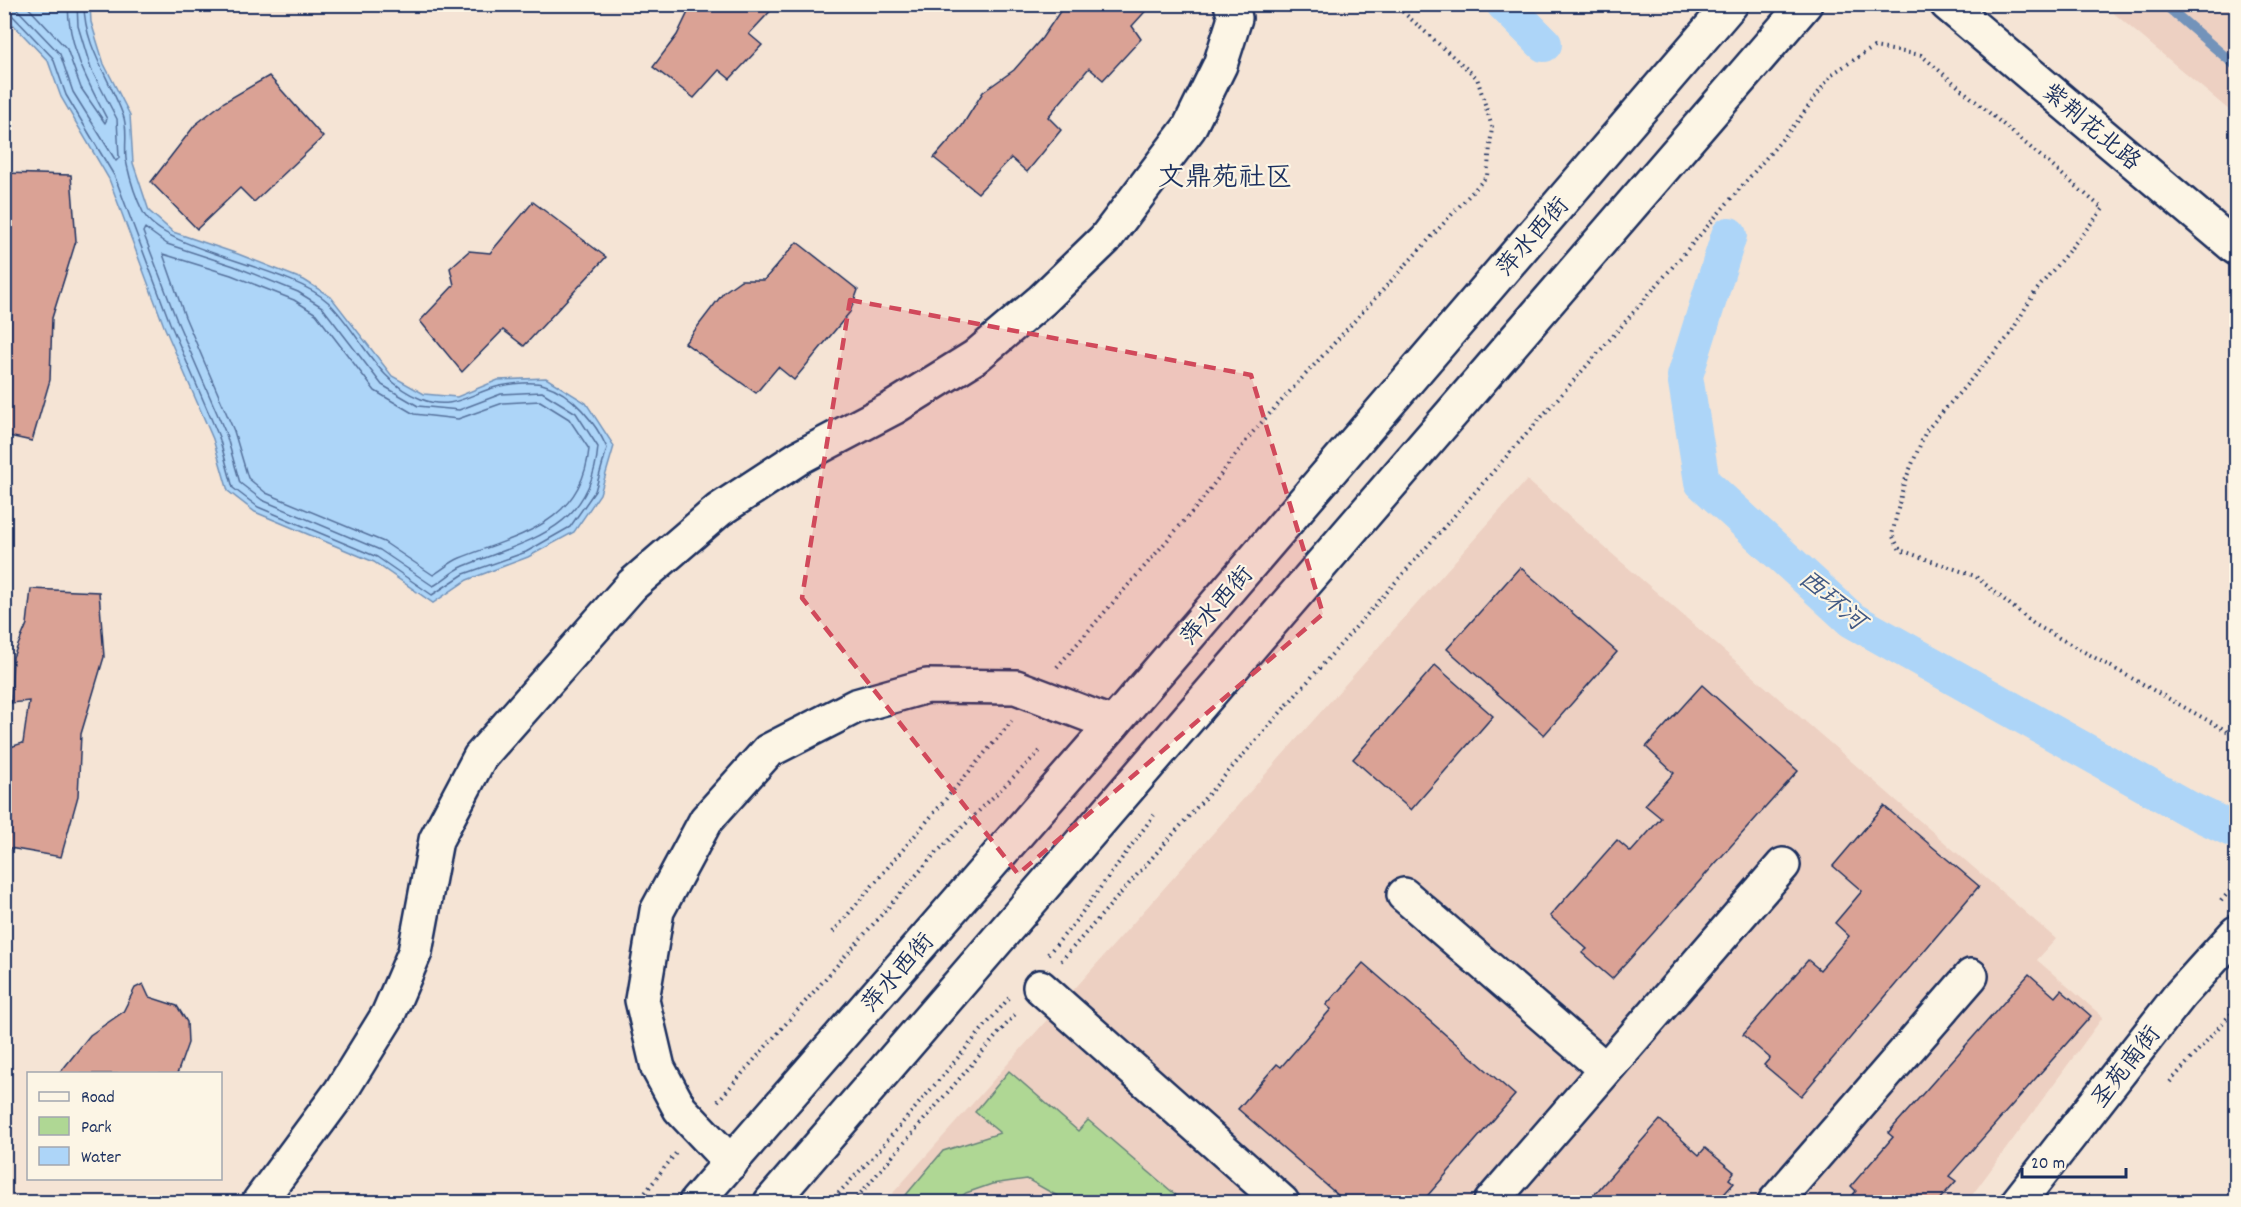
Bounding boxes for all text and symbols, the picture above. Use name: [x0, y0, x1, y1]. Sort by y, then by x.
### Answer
street label: 紫荆花北路: [2033, 77, 2147, 180]
district label: 文鼎苑社区: [1158, 160, 1293, 199]
street label: 萍水西街: [1490, 191, 1579, 285]
street label: 萍水西街: [1174, 560, 1263, 654]
water label: 西环河: [1789, 562, 1876, 643]
street label: 萍水西街: [855, 927, 944, 1021]
street label: 圣苑南街: [2084, 1020, 2170, 1116]
legend: [27, 1072, 222, 1180]
text: Road: [81, 1086, 115, 1111]
text: Park: [81, 1116, 112, 1141]
scale bar: [2022, 1141, 2126, 1179]
text: Water: [81, 1146, 121, 1171]
text: 20 m: [2031, 1152, 2065, 1177]

